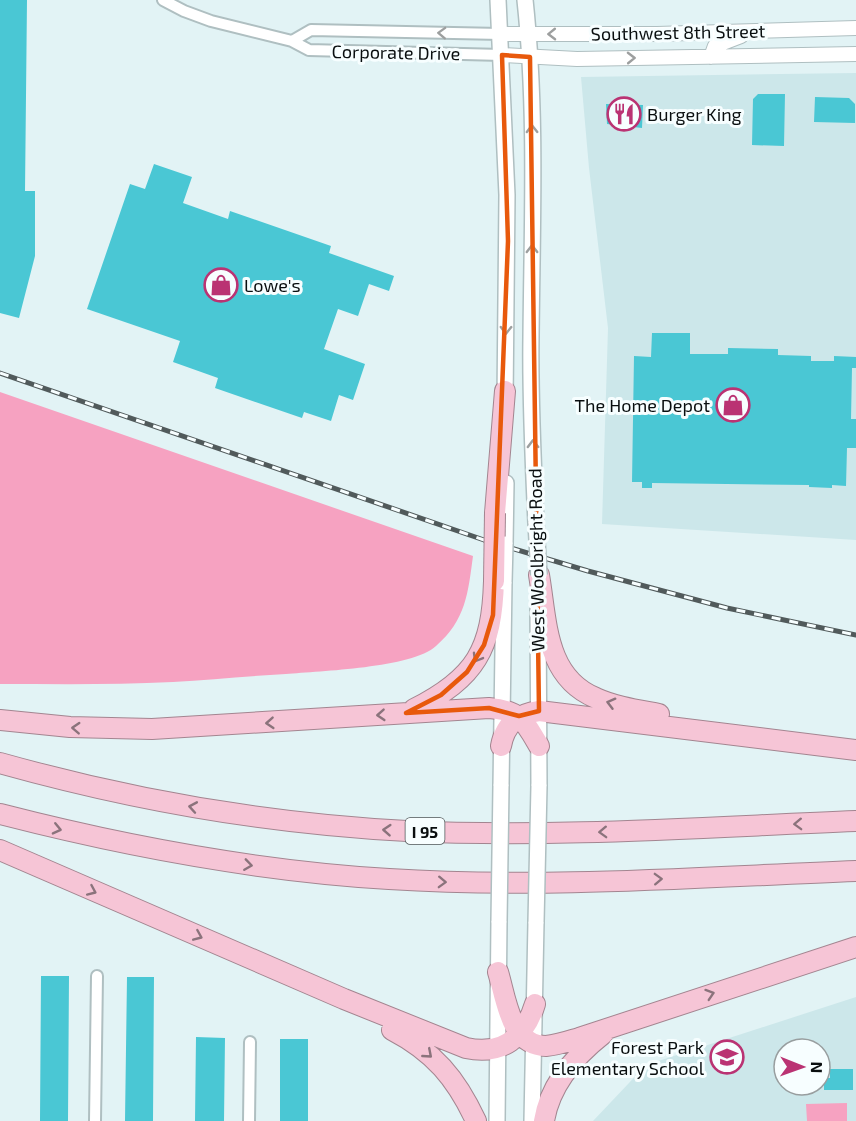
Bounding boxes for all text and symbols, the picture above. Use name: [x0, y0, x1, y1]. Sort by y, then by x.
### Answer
street label: Southwest 8th Street: [591, 19, 766, 45]
one-way arrow: [438, 27, 447, 39]
one-way arrow: [548, 27, 557, 40]
street label: Corporate Drive: [331, 40, 461, 64]
one-way arrow: [626, 52, 635, 64]
restaurant icon: Burger King: [606, 96, 642, 132]
place label: Burger King: [647, 103, 742, 125]
one-way arrow: [526, 124, 538, 133]
one-way arrow: [526, 244, 538, 253]
shop icon: Lowe's: [203, 267, 239, 303]
place label: Lowe's: [244, 274, 301, 296]
one-way arrow: [500, 326, 512, 335]
shop icon: The Home Depot: [715, 387, 751, 423]
place label: The Home Depot: [575, 394, 710, 416]
one-way arrow: [526, 439, 539, 448]
street label: West Woolbright Road: [523, 468, 549, 652]
one-way arrow: [473, 652, 484, 662]
one-way arrow: [606, 698, 617, 710]
one-way arrow: [376, 708, 385, 721]
one-way arrow: [266, 716, 275, 729]
one-way arrow: [71, 721, 80, 734]
one-way arrow: [189, 801, 198, 813]
one-way arrow: [793, 817, 802, 830]
road number: I 95: [406, 818, 444, 844]
one-way arrow: [51, 821, 61, 834]
one-way arrow: [382, 823, 391, 836]
one-way arrow: [598, 825, 607, 838]
one-way arrow: [244, 858, 253, 870]
one-way arrow: [654, 872, 663, 885]
one-way arrow: [438, 875, 447, 888]
one-way arrow: [86, 883, 97, 895]
one-way arrow: [191, 929, 202, 941]
one-way arrow: [704, 989, 715, 1002]
place label: Forest Park Elementary School: [551, 1036, 705, 1079]
north arrow: [772, 1037, 832, 1097]
school or university icon: Forest Park Elementary School: [709, 1039, 745, 1075]
one-way arrow: [421, 1046, 432, 1057]
text: N: [808, 1061, 827, 1073]

